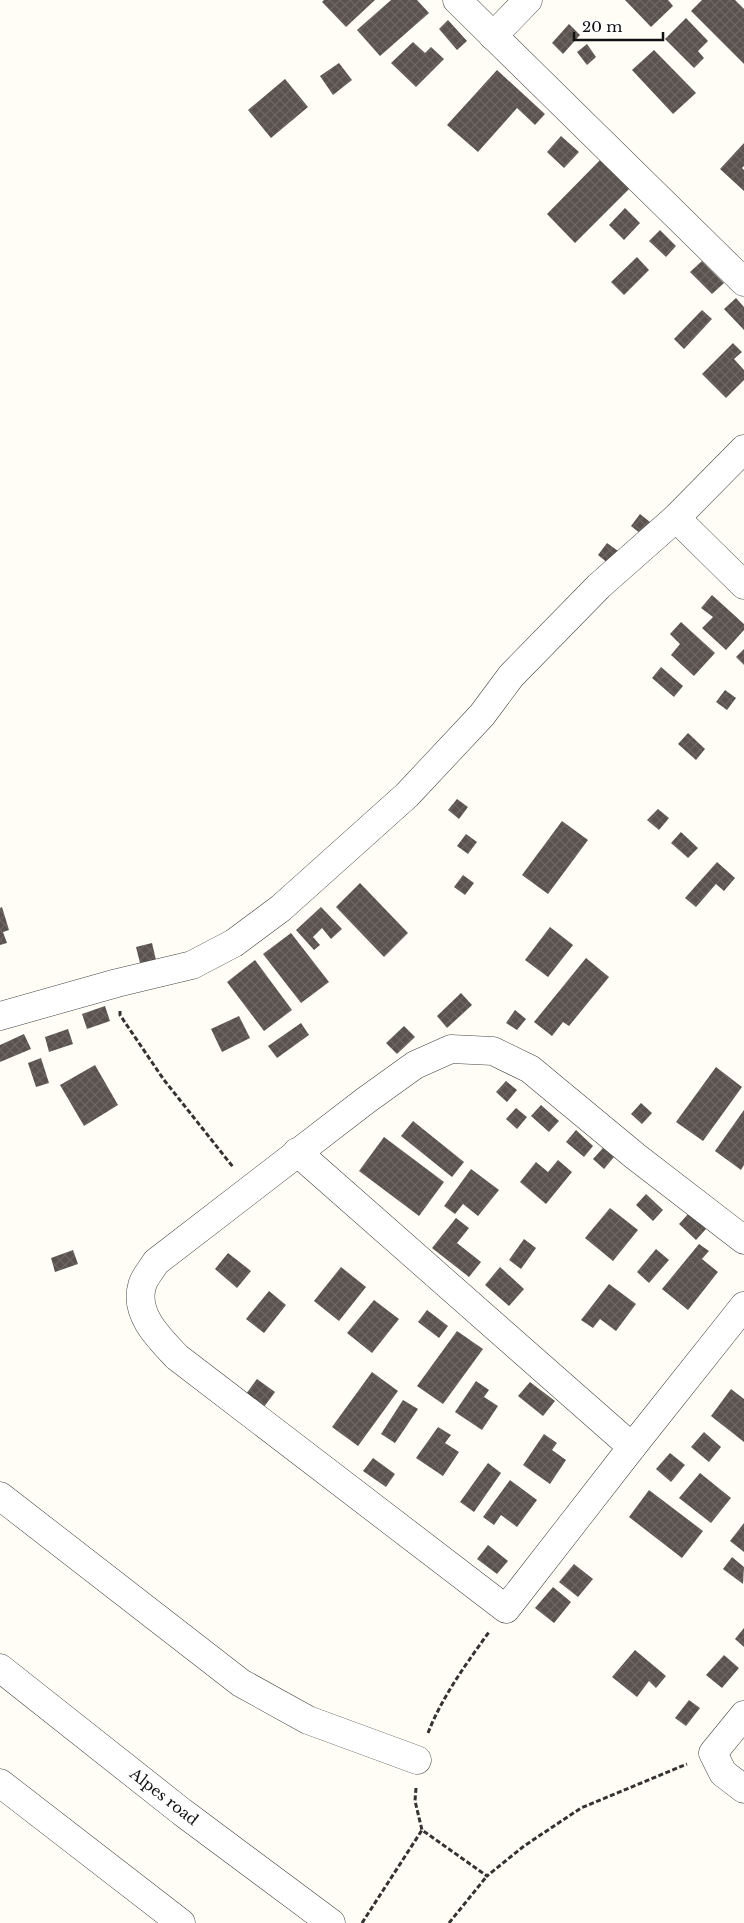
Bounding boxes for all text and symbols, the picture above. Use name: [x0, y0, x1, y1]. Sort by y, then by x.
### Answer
scale bar: [574, 10, 663, 42]
text: 20 m: [582, 17, 622, 36]
street label: Alpes road: [126, 1763, 202, 1829]

